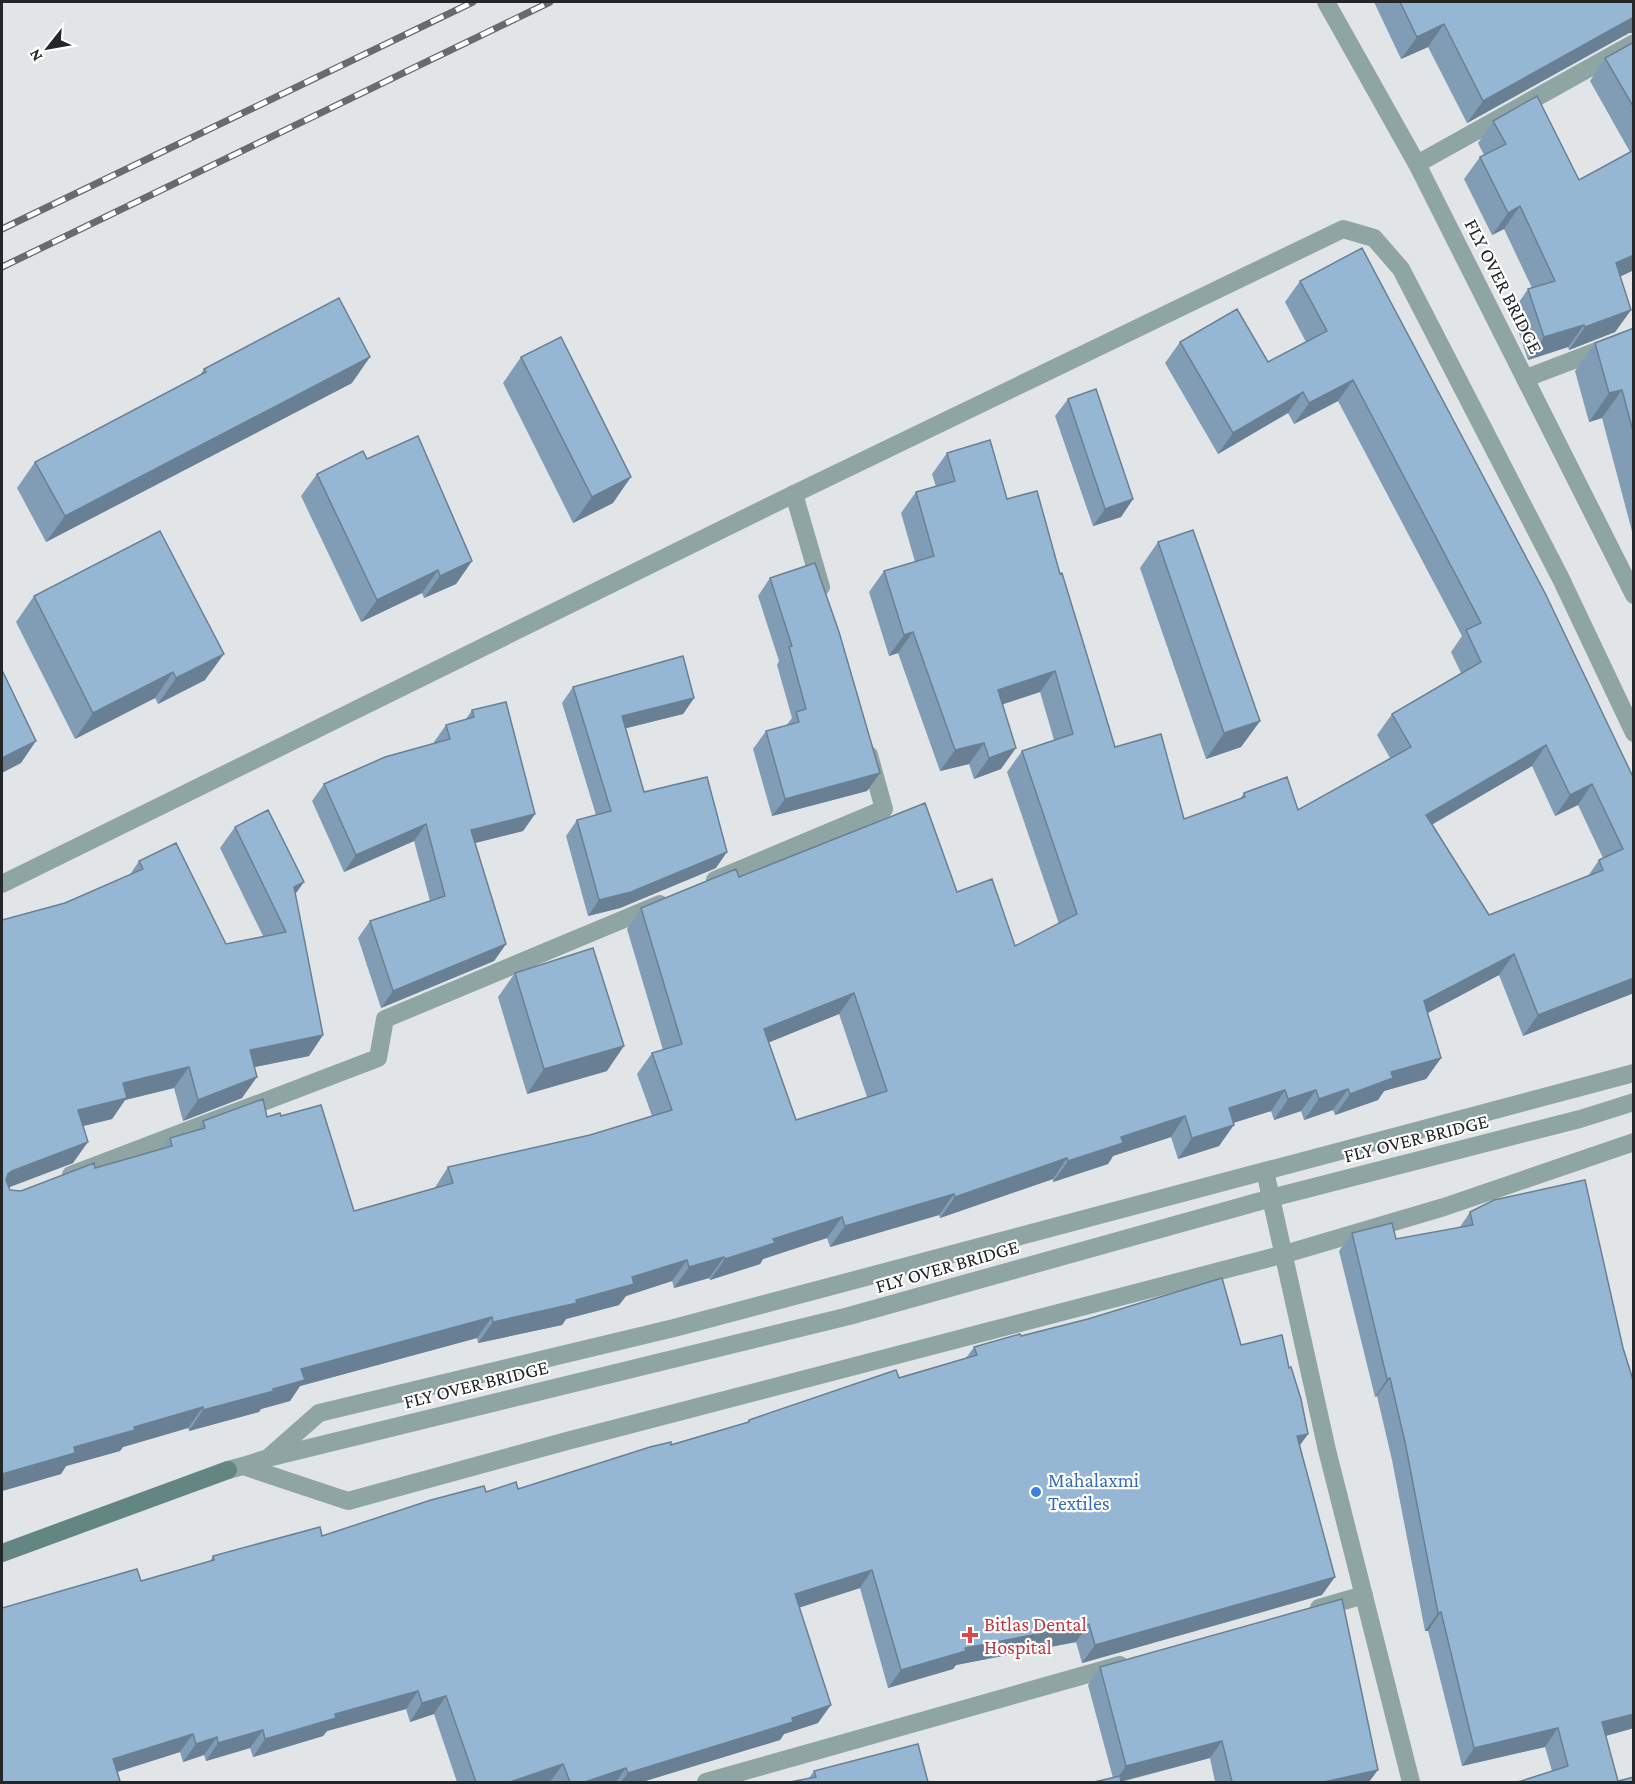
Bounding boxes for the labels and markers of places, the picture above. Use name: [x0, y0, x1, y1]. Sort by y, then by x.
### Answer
place label: Mahalaxmi Textiles: [1048, 1469, 1139, 1514]
marker: Mahalaxmi Textiles: [1029, 1485, 1043, 1499]
place label: Bitlas Dental Hospital: [984, 1613, 1087, 1659]
marker: Bitlas Dental Hospital: [961, 1626, 979, 1644]

